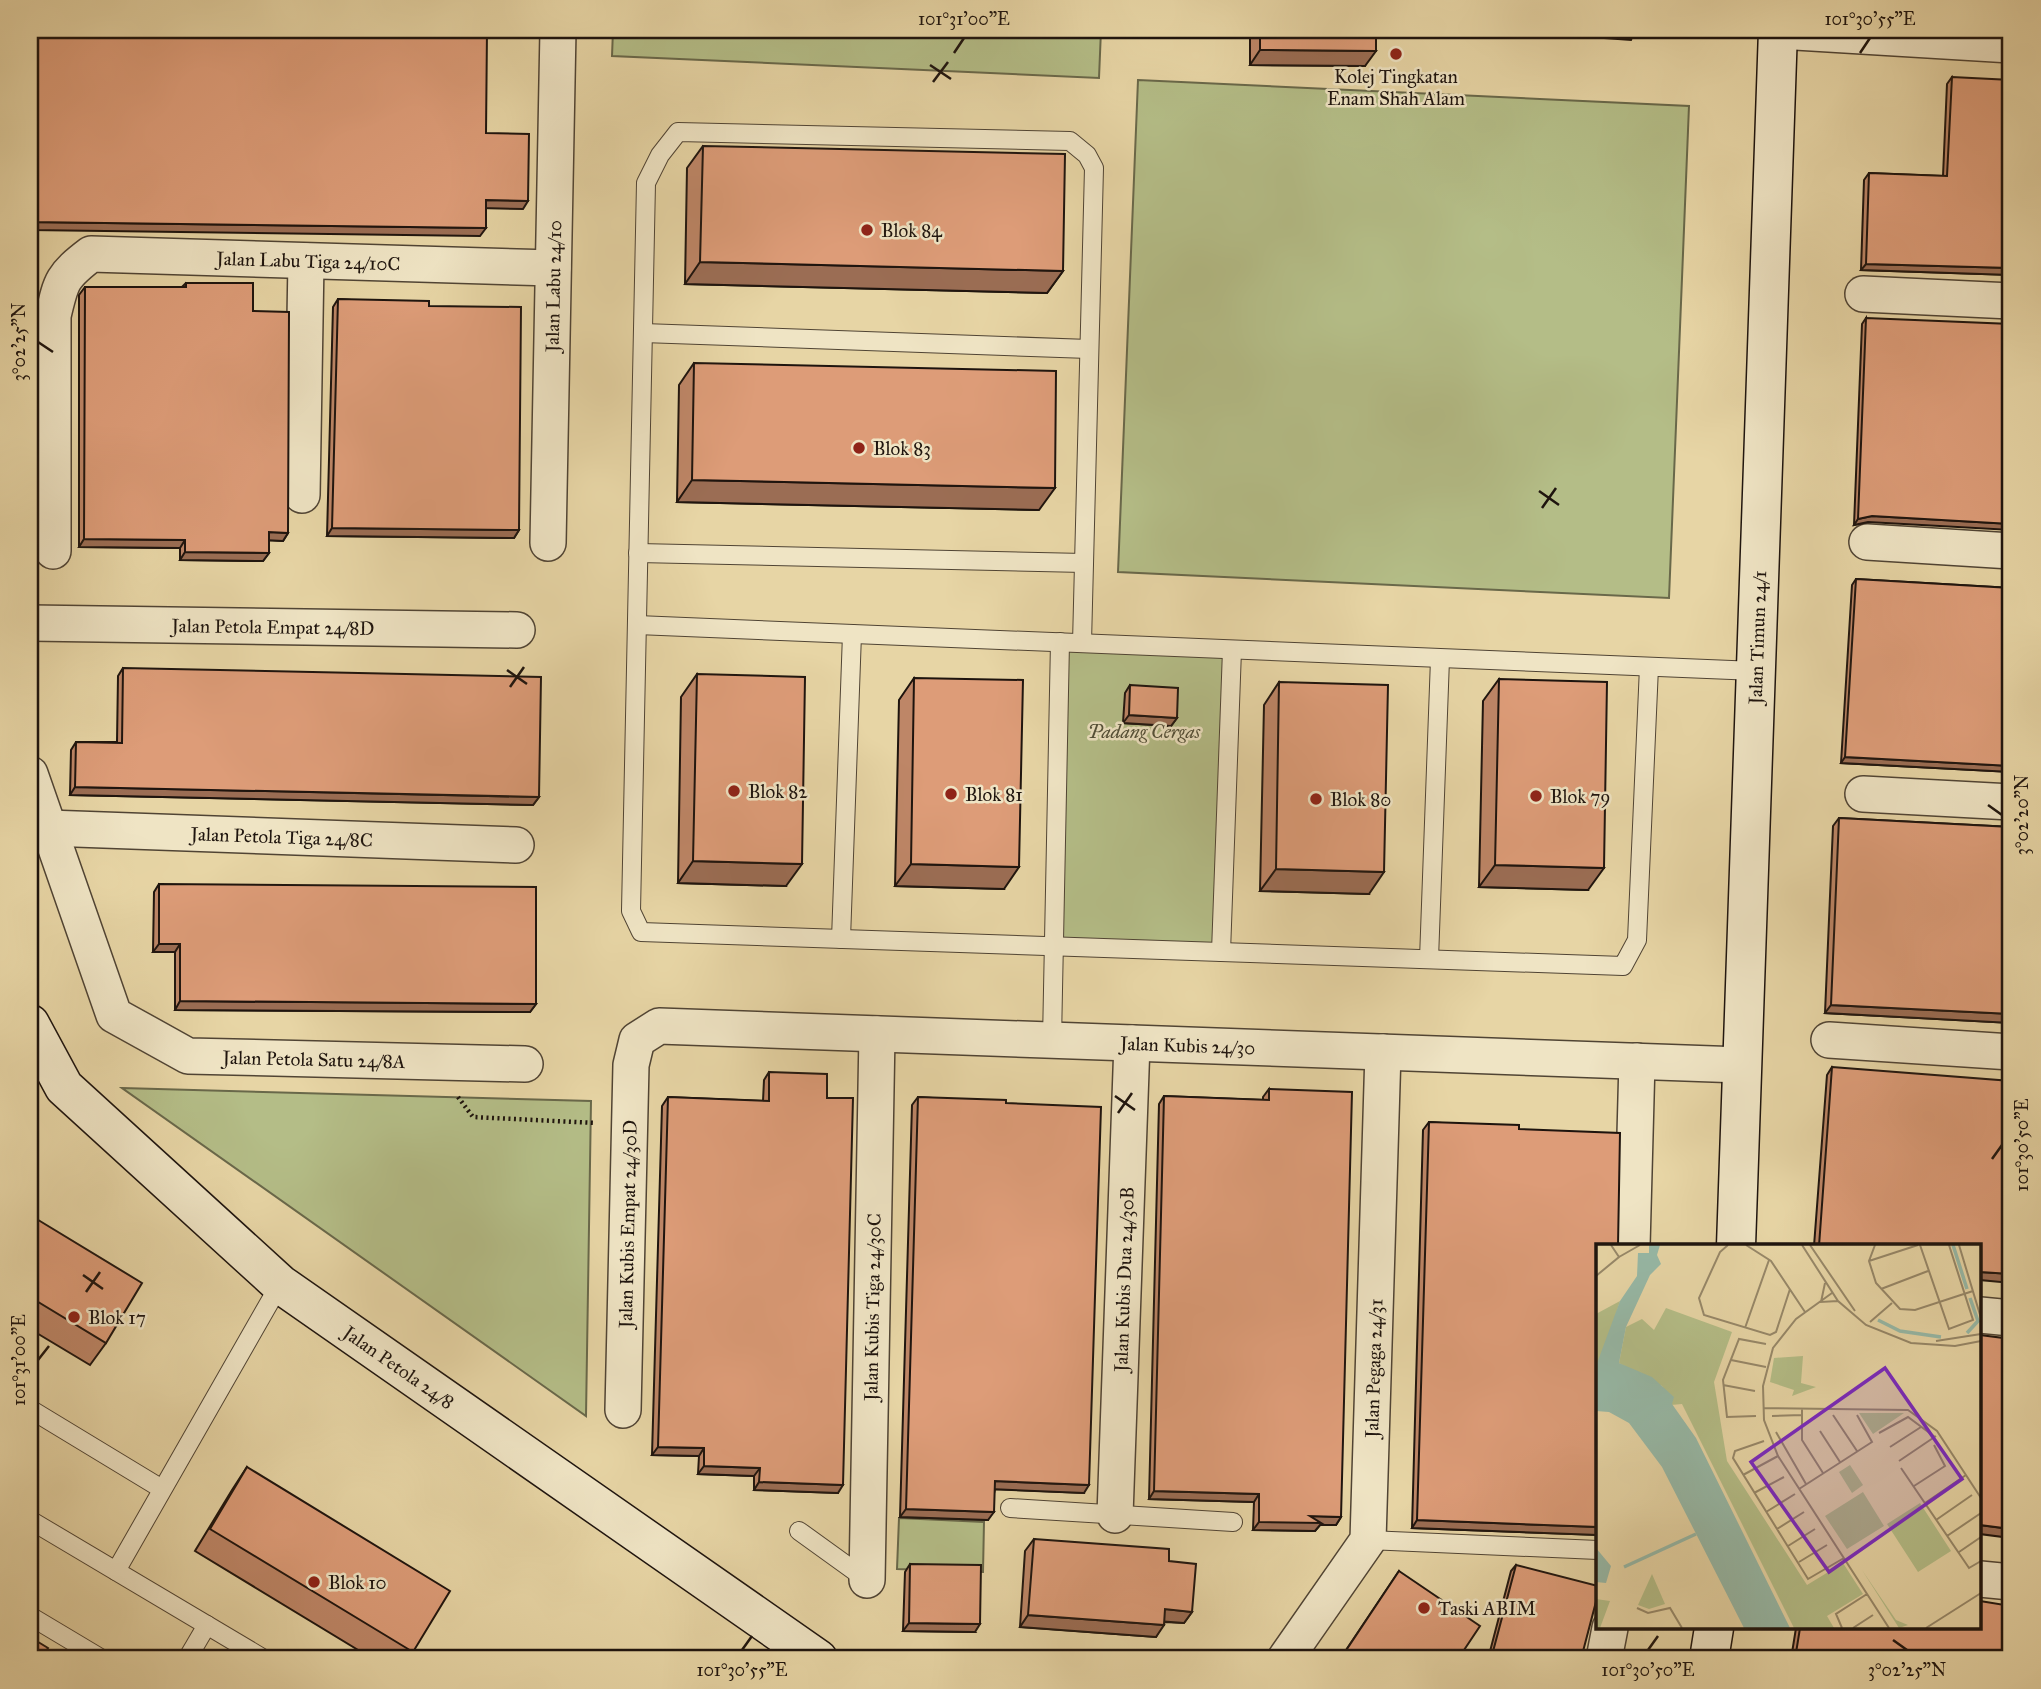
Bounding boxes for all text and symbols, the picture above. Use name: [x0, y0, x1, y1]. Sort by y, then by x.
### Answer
text: 101°31'00"E: [918, 8, 1010, 30]
text: 101°30'55"E: [1824, 8, 1916, 30]
marker: Kolej Tingkatan Enam Shah Alam: [1388, 46, 1404, 62]
place label: Kolej Tingkatan Enam Shah Alam: [1327, 65, 1465, 110]
place label: Blok 84: [881, 219, 942, 242]
street label: Jalan Labu 24/10: [540, 220, 566, 354]
marker: Blok 84: [859, 222, 875, 238]
street label: Jalan Labu Tiga 24/10C: [214, 246, 401, 275]
text: 3°02'25"N: [8, 303, 30, 381]
place label: Blok 83: [873, 437, 931, 460]
marker: Blok 83: [851, 440, 867, 456]
street label: Jalan Timun 24/1: [1743, 570, 1771, 707]
street label: Jalan Petola Empat 24/8D: [169, 614, 375, 639]
park label: Padang Cergas: [1088, 720, 1201, 743]
text: 3°02'20"N: [2011, 775, 2033, 855]
place label: Blok 82: [748, 780, 808, 803]
marker: Blok 82: [726, 783, 742, 799]
place label: Blok 81: [965, 783, 1023, 806]
place label: Blok 79: [1550, 785, 1611, 808]
marker: Blok 81: [943, 786, 959, 802]
place label: Blok 80: [1330, 788, 1391, 811]
marker: Blok 79: [1528, 788, 1544, 804]
marker: Blok 80: [1308, 791, 1324, 807]
street label: Jalan Petola Tiga 24/8C: [188, 822, 373, 851]
street label: Jalan Kubis 24/30: [1118, 1031, 1256, 1059]
street label: Jalan Petola Satu 24/8A: [221, 1045, 406, 1073]
text: 101°30'50"E: [2011, 1098, 2033, 1192]
street label: Jalan Kubis Empat 24/30D: [613, 1120, 641, 1330]
street label: Jalan Kubis Dua 24/30B: [1109, 1186, 1138, 1374]
street label: Jalan Kubis Tiga 24/30C: [859, 1213, 885, 1403]
inset map: [1596, 1244, 1982, 1630]
street label: Jalan Pegaga 24/31: [1360, 1298, 1387, 1440]
place label: Blok 17: [88, 1306, 146, 1329]
marker: Blok 17: [66, 1309, 82, 1325]
text: 101°31'00"E: [8, 1314, 30, 1406]
street label: Jalan Petola 24/8: [337, 1319, 459, 1414]
place label: Blok 10: [328, 1571, 387, 1594]
marker: Blok 10: [306, 1574, 322, 1590]
place label: Taski ABIM: [1438, 1597, 1536, 1620]
marker: Taski ABIM: [1416, 1600, 1432, 1616]
text: 101°30'55"E: [696, 1659, 788, 1681]
text: 101°30'50"E: [1601, 1659, 1695, 1681]
text: 3°02'25"N: [1868, 1659, 1946, 1681]

